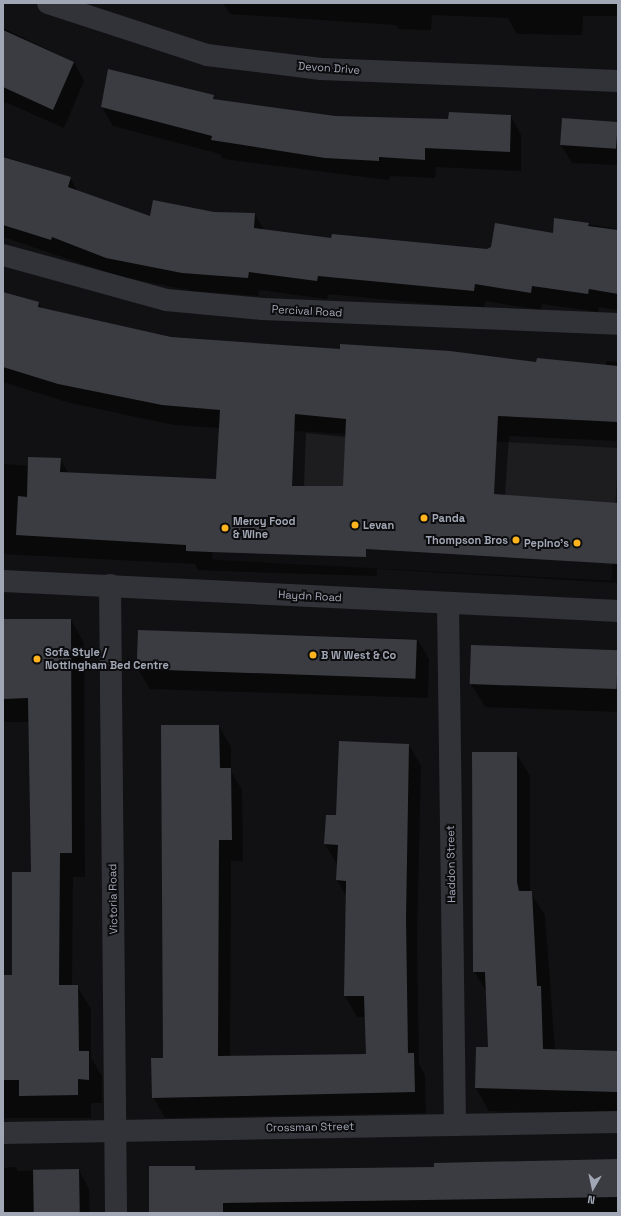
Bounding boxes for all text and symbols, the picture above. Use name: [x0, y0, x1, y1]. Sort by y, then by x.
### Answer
street label: Devon Drive: [298, 59, 360, 77]
street label: Percival Road: [271, 303, 343, 319]
place label: Panda: [432, 511, 465, 525]
marker: Panda: [419, 513, 429, 523]
place label: Mercy Food & Wine: [233, 515, 296, 541]
place label: Levan: [363, 518, 394, 532]
marker: Levan: [350, 520, 360, 530]
marker: Mercy Food & Wine: [220, 523, 230, 533]
place label: Thompson Bros: [426, 533, 508, 547]
marker: Thompson Bros: [511, 535, 521, 545]
place label: Pepino's: [524, 536, 569, 550]
marker: Pepino's: [572, 538, 582, 548]
street label: Haydn Road: [278, 588, 342, 604]
place label: Sofa Style / Nottingham Bed Centre: [45, 646, 169, 672]
place label: B W West & Co: [321, 648, 397, 662]
marker: B W West & Co: [308, 650, 318, 660]
marker: Sofa Style / Nottingham Bed Centre: [32, 654, 42, 664]
street label: Haddon Street: [444, 825, 458, 903]
street label: Victoria Road: [106, 864, 120, 934]
street label: Crossman Street: [266, 1120, 354, 1134]
north arrow: [573, 1168, 613, 1208]
text: N: [586, 1192, 596, 1207]

